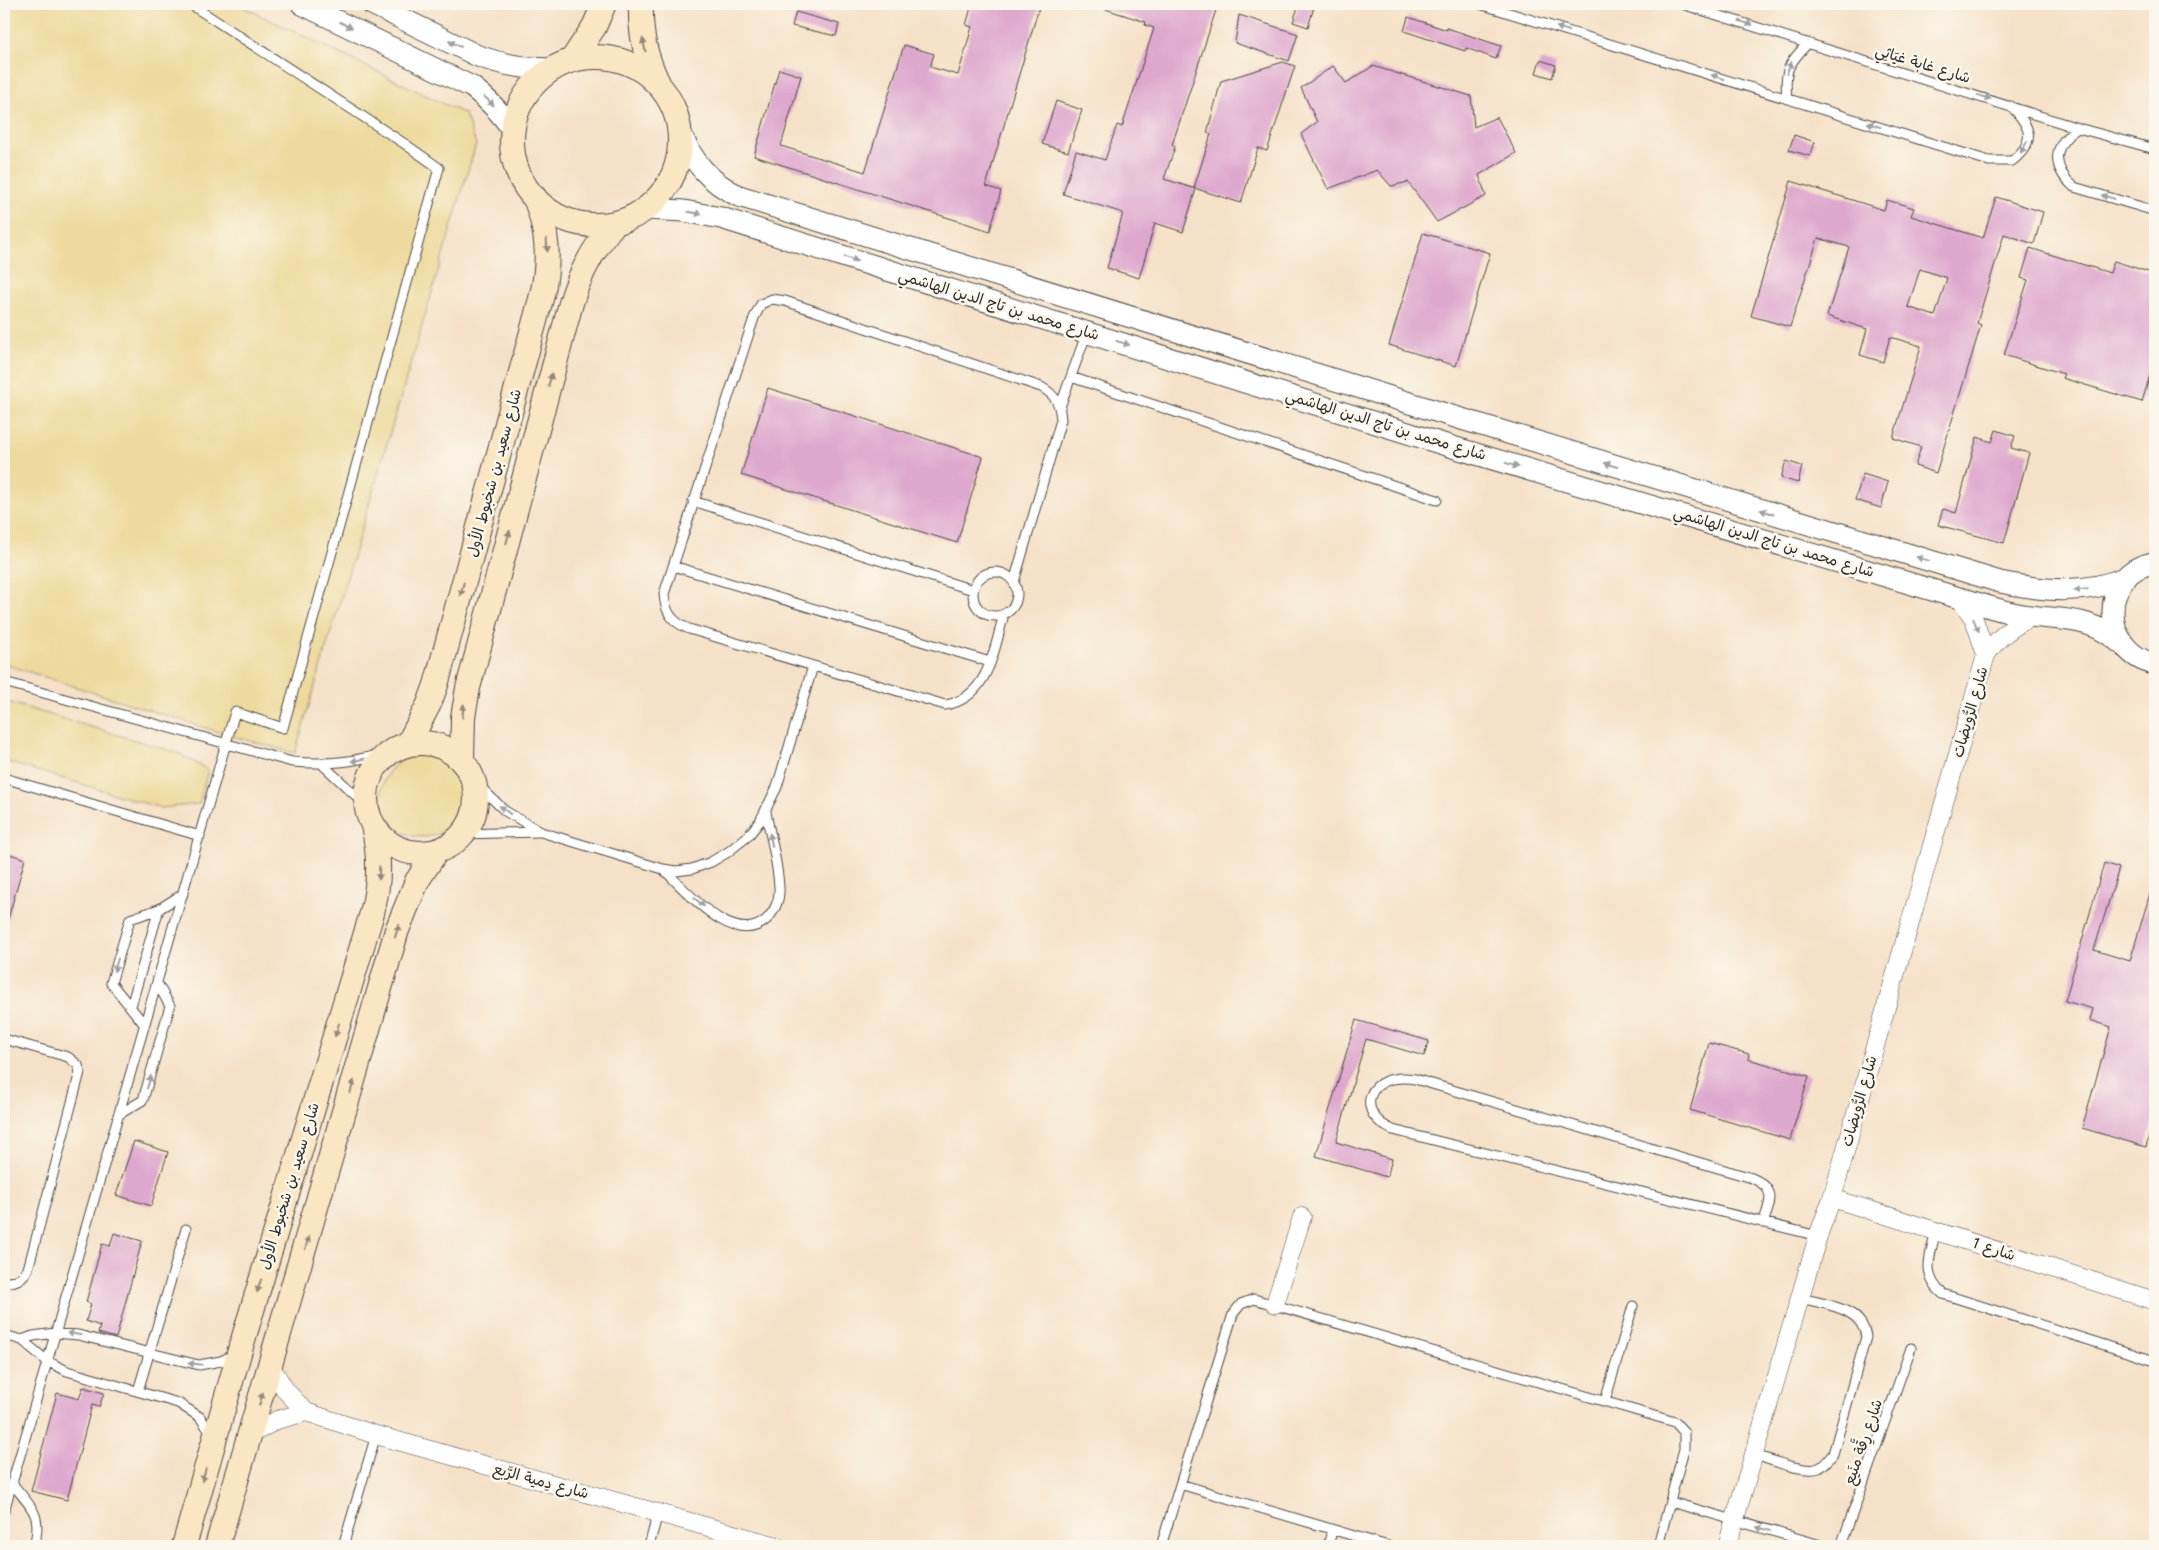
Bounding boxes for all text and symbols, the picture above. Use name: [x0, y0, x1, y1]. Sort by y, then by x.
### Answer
one-way arrow: [1738, 20, 1753, 28]
one-way arrow: [339, 21, 353, 29]
one-way arrow: [1555, 25, 1570, 33]
one-way arrow: [640, 38, 648, 53]
one-way arrow: [448, 40, 462, 48]
street label: شارع غابة غيَاثِي: [1872, 40, 1973, 91]
one-way arrow: [1785, 60, 1793, 75]
one-way arrow: [1711, 73, 1726, 81]
one-way arrow: [1977, 94, 1992, 102]
one-way arrow: [483, 95, 495, 107]
one-way arrow: [1866, 121, 1881, 129]
one-way arrow: [2020, 140, 2028, 155]
one-way arrow: [2101, 193, 2116, 201]
one-way arrow: [688, 209, 704, 217]
one-way arrow: [543, 237, 551, 253]
one-way arrow: [844, 255, 859, 263]
street label: شارع محمد بن تاج الدين الهاشمي: [895, 265, 1102, 348]
one-way arrow: [1116, 340, 1131, 348]
one-way arrow: [547, 372, 555, 387]
street label: شارع محمد بن تاج الدين الهاشمي: [1282, 385, 1489, 468]
street label: شارع سعيد بن شخبوط الأول: [462, 387, 526, 559]
one-way arrow: [1604, 460, 1619, 468]
one-way arrow: [1505, 461, 1520, 469]
street label: شارع محمد بن تاج الدين الهاشمي: [1670, 502, 1877, 585]
one-way arrow: [1759, 507, 1774, 515]
one-way arrow: [505, 529, 513, 544]
one-way arrow: [1915, 554, 1930, 562]
one-way arrow: [458, 581, 466, 596]
one-way arrow: [2072, 586, 2088, 594]
one-way arrow: [1972, 618, 1980, 632]
street label: شارع الرُّويضات: [1947, 664, 1993, 760]
one-way arrow: [460, 703, 468, 719]
one-way arrow: [350, 756, 365, 764]
one-way arrow: [499, 805, 512, 816]
one-way arrow: [766, 831, 774, 847]
one-way arrow: [374, 865, 382, 881]
one-way arrow: [692, 896, 704, 908]
one-way arrow: [394, 923, 402, 938]
one-way arrow: [112, 958, 120, 973]
one-way arrow: [332, 1022, 340, 1037]
street label: شارع الرُّويضات: [1836, 1053, 1882, 1149]
one-way arrow: [145, 1074, 153, 1089]
one-way arrow: [348, 1079, 356, 1094]
street label: شارع سعيد بن شخبوط الأول: [254, 1100, 324, 1272]
street label: شارع 1: [1970, 1233, 2018, 1265]
one-way arrow: [303, 1235, 311, 1250]
one-way arrow: [255, 1278, 263, 1293]
one-way arrow: [65, 1330, 81, 1338]
one-way arrow: [186, 1360, 202, 1368]
one-way arrow: [258, 1391, 266, 1406]
street label: شارع رِقَّة منَيع: [1837, 1396, 1888, 1488]
street label: شارع دِمية الرَّبع: [491, 1459, 591, 1504]
one-way arrow: [200, 1468, 208, 1483]
one-way arrow: [1755, 1525, 1770, 1533]

